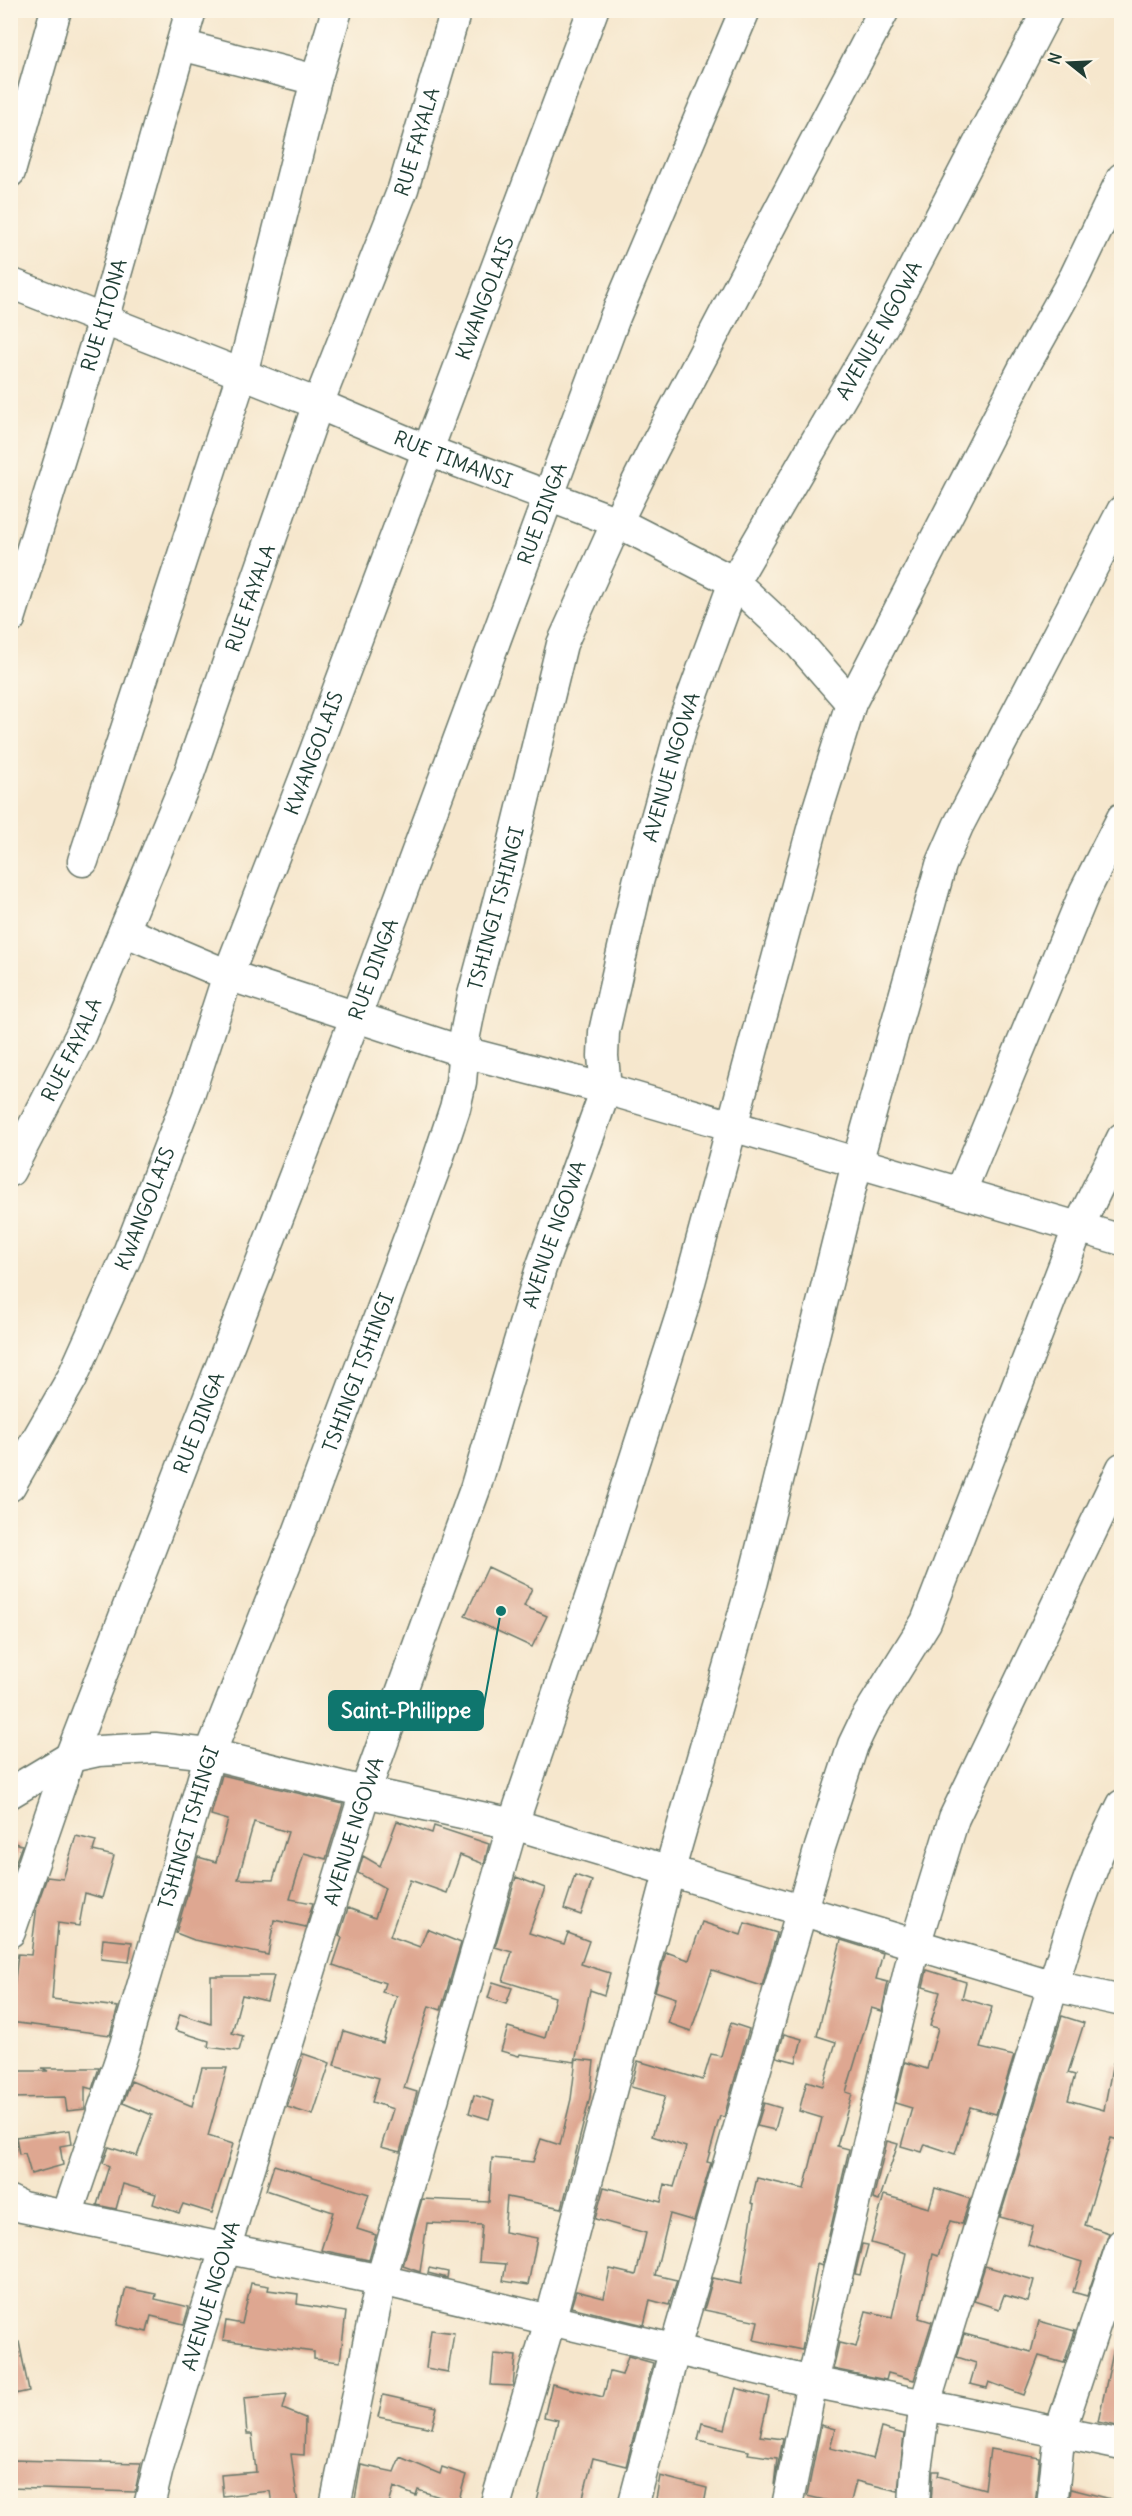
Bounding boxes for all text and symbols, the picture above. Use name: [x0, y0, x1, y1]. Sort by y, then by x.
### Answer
north arrow: [1039, 33, 1099, 93]
text: N: [1044, 50, 1066, 67]
street label: RUE FAYALA: [388, 84, 444, 200]
street label: KWANGOLAIS: [450, 233, 519, 363]
street label: RUE KITONA: [75, 256, 132, 374]
street label: AVENUE NGOWA: [830, 257, 927, 404]
street label: RUE TIMANSI: [390, 425, 516, 493]
street label: RUE DINGA: [511, 459, 572, 568]
street label: RUE FAYALA: [220, 541, 280, 655]
street label: KWANGOLAIS: [278, 688, 348, 818]
street label: AVENUE NGOWA: [637, 689, 705, 845]
street label: TSHINGI TSHINGI: [462, 824, 529, 993]
street label: RUE DINGA: [343, 915, 403, 1024]
street label: RUE FAYALA: [35, 994, 107, 1106]
street label: KWANGOLAIS: [109, 1143, 180, 1274]
street label: AVENUE NGOWA: [517, 1157, 591, 1311]
street label: TSHINGI TSHINGI: [317, 1289, 399, 1456]
street label: RUE DINGA: [168, 1368, 229, 1477]
callout: Saint-Philippe: [329, 1691, 483, 1730]
text: Saint-Philippe: [341, 1697, 471, 1724]
street label: TSHINGI TSHINGI: [152, 1742, 224, 1912]
street label: AVENUE NGOWA: [318, 1753, 389, 1909]
street label: AVENUE NGOWA: [176, 2218, 245, 2373]

